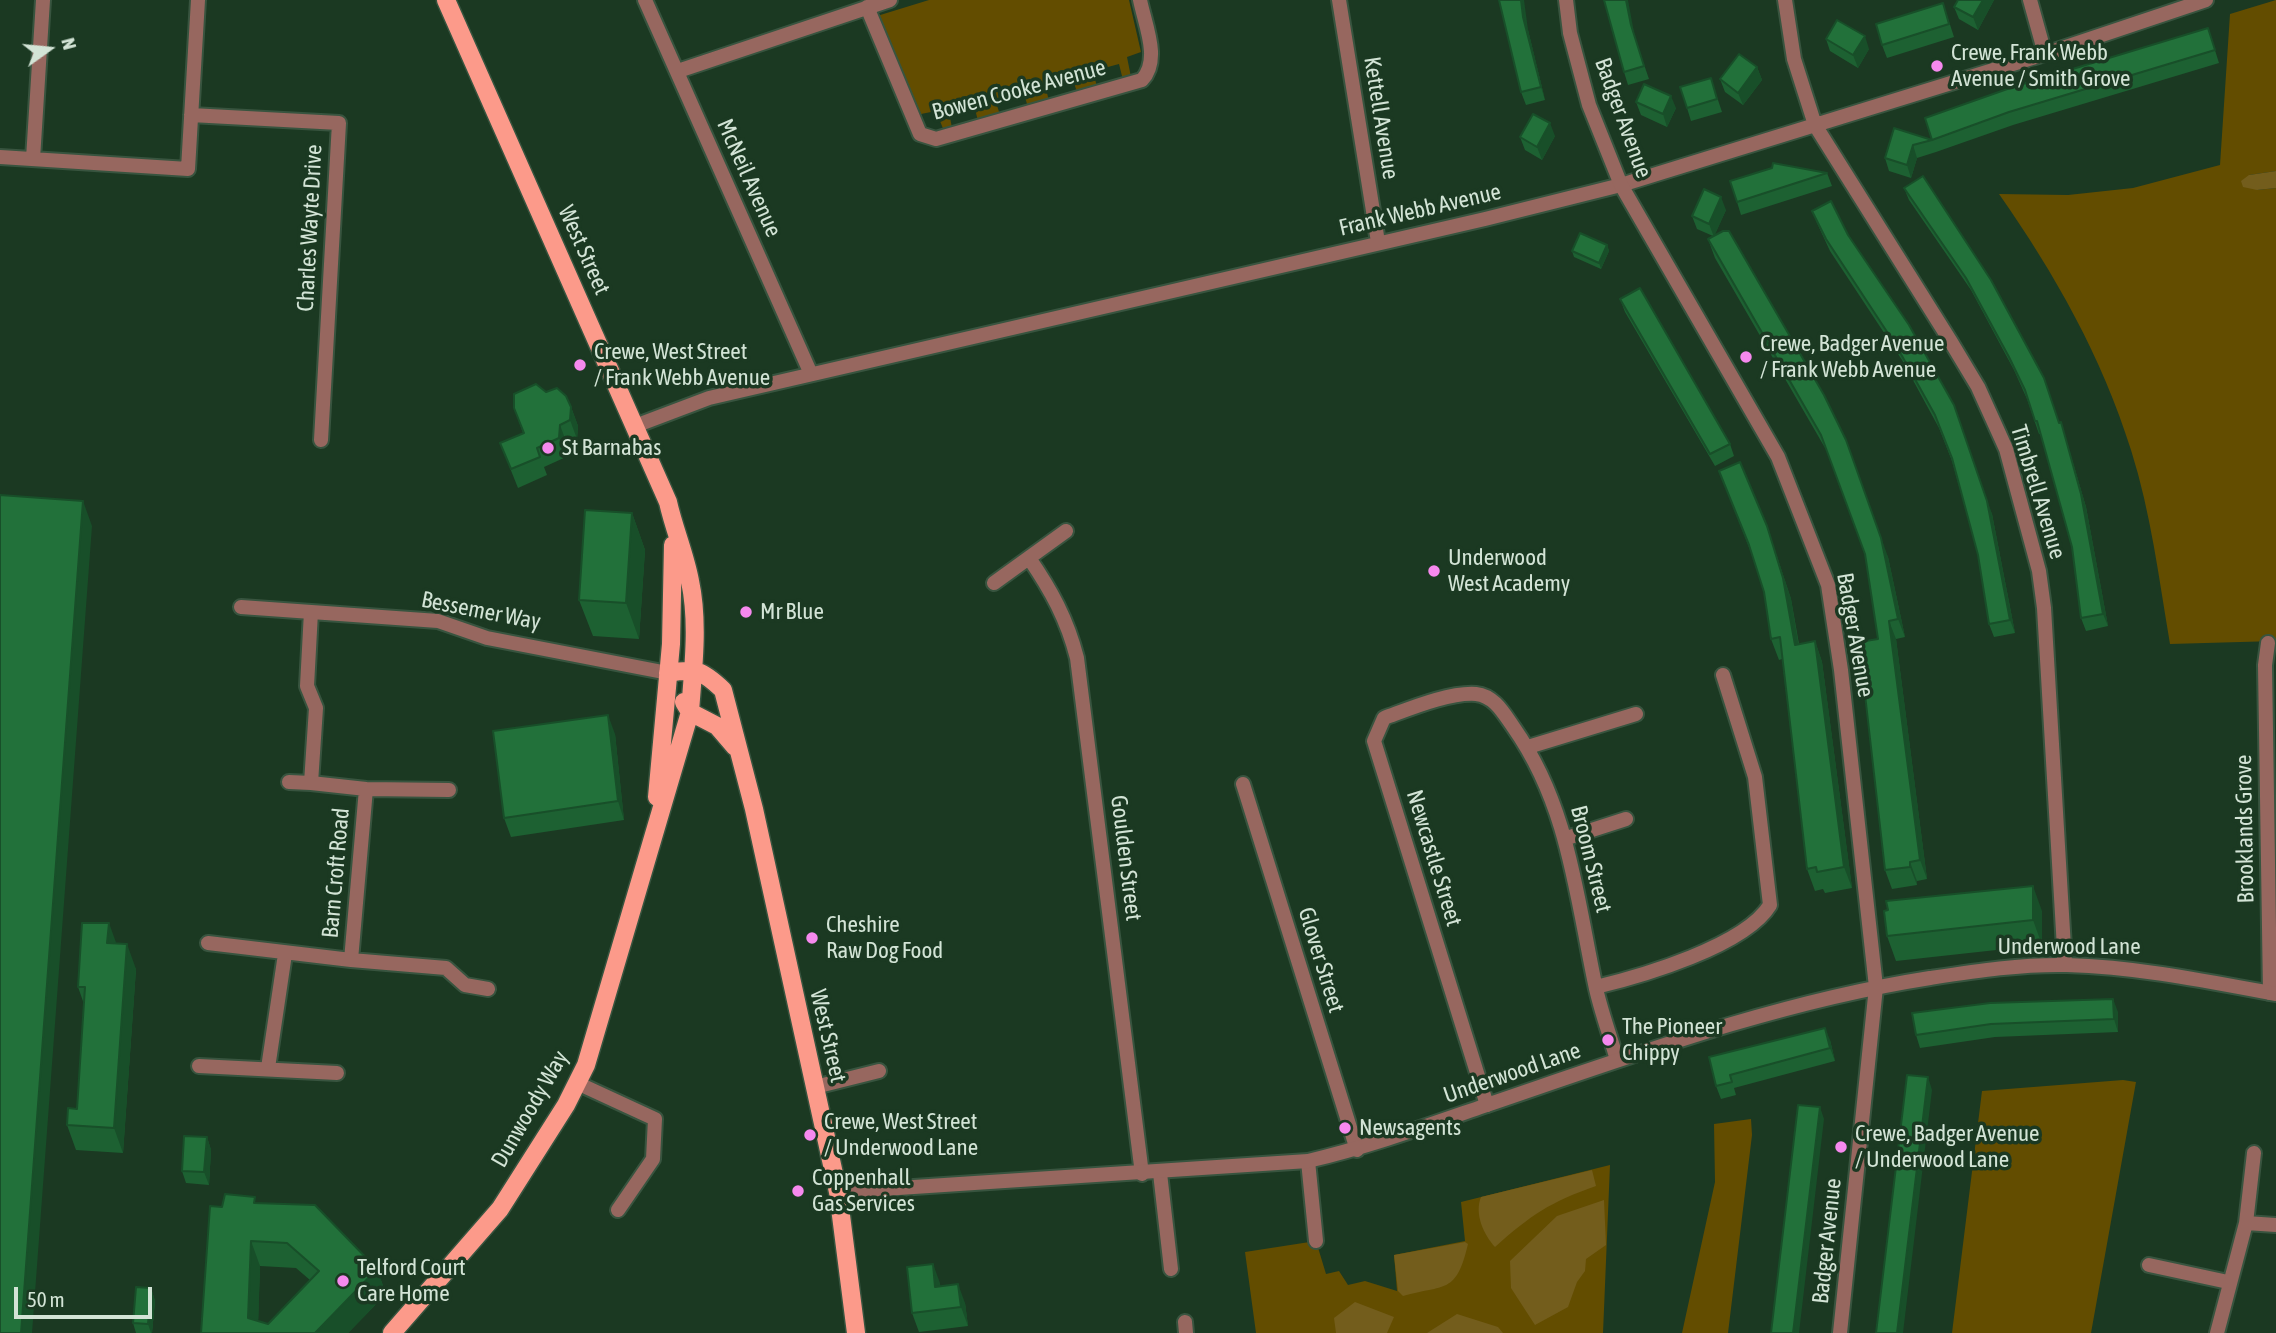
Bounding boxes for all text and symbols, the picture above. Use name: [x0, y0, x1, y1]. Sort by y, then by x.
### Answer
north arrow: [14, 14, 84, 84]
text: N: [57, 35, 81, 52]
place label: Crewe, Frank Webb Avenue / Smith Grove: [1951, 39, 2130, 93]
street label: Bowen Cooke Avenue: [929, 54, 1109, 126]
street label: Badger Avenue: [1588, 54, 1658, 182]
street label: Kettell Avenue: [1358, 55, 1404, 181]
marker: Crewe, Frank Webb Avenue / Smith Grove: [1929, 58, 1945, 74]
street label: McNeil Avenue: [711, 115, 787, 241]
street label: Charles Wayte Drive: [292, 144, 328, 312]
street label: Frank Webb Avenue: [1336, 178, 1504, 242]
street label: West Street: [552, 201, 616, 299]
place label: Crewe, Badger Avenue / Frank Webb Avenue: [1760, 330, 1945, 384]
place label: Crewe, West Street / Frank Webb Avenue: [594, 338, 770, 392]
marker: Crewe, Badger Avenue / Frank Webb Avenue: [1738, 349, 1754, 365]
marker: Crewe, West Street / Frank Webb Avenue: [572, 357, 588, 373]
street label: Timbrell Avenue: [2005, 422, 2071, 562]
place label: St Barnabas: [562, 434, 661, 462]
marker: St Barnabas: [540, 440, 556, 456]
place label: Underwood West Academy: [1448, 544, 1570, 598]
marker: Underwood West Academy: [1426, 563, 1442, 579]
street label: Badger Avenue: [1830, 571, 1880, 699]
street label: Bessemer Way: [419, 586, 543, 636]
place label: Mr Blue: [760, 598, 824, 626]
marker: Mr Blue: [738, 604, 754, 620]
street label: Brooklands Grove: [2230, 754, 2260, 904]
street label: Newcastle Street: [1400, 786, 1468, 930]
street label: Goulden Street: [1105, 794, 1147, 922]
street label: Broom Street: [1564, 803, 1618, 915]
street label: Barn Croft Road: [317, 807, 355, 939]
street label: Glover Street: [1292, 904, 1350, 1016]
place label: Cheshire Raw Dog Food: [826, 911, 943, 965]
marker: Cheshire Raw Dog Food: [804, 930, 820, 946]
street label: Underwood Lane: [1997, 933, 2141, 961]
street label: West Street: [804, 987, 852, 1085]
place label: The Pioneer Chippy: [1622, 1013, 1722, 1067]
marker: The Pioneer Chippy: [1600, 1032, 1616, 1048]
street label: Underwood Lane: [1440, 1037, 1584, 1109]
street label: Dunwoody Way: [486, 1046, 574, 1172]
place label: Crewe, West Street / Underwood Lane: [824, 1108, 978, 1162]
place label: Newsagents: [1359, 1114, 1461, 1142]
marker: Newsagents: [1337, 1120, 1353, 1136]
place label: Crewe, Badger Avenue / Underwood Lane: [1855, 1120, 2040, 1174]
marker: Crewe, West Street / Underwood Lane: [802, 1127, 818, 1143]
marker: Crewe, Badger Avenue / Underwood Lane: [1833, 1139, 1849, 1155]
place label: Coppenhall Gas Services: [812, 1164, 915, 1218]
street label: Badger Avenue: [1807, 1177, 1847, 1305]
marker: Coppenhall Gas Services: [790, 1183, 806, 1199]
place label: Telford Court Care Home: [357, 1254, 466, 1308]
marker: Telford Court Care Home: [335, 1273, 351, 1289]
scale bar: [18, 1274, 156, 1318]
text: 50 m: [27, 1287, 65, 1311]

